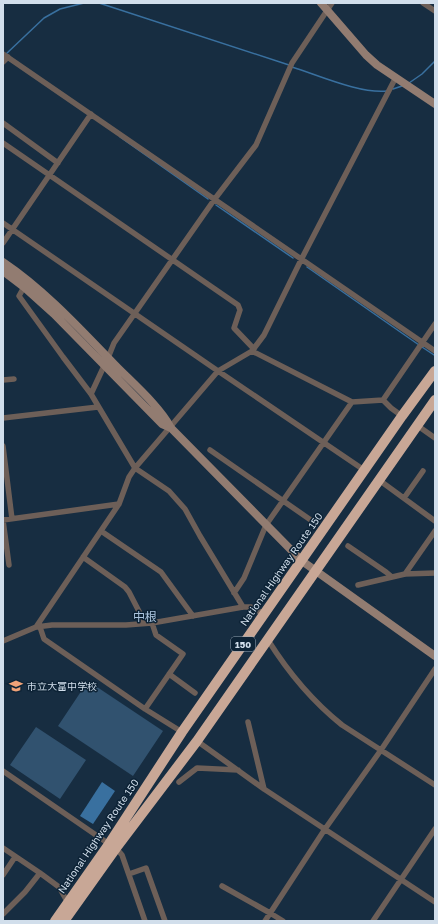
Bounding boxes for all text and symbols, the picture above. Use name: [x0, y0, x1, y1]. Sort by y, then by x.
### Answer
street label: National Highway Route 150: [237, 510, 325, 628]
district label: 中根: [133, 609, 157, 624]
road number: 150: [231, 637, 255, 651]
school or university icon: 市立大富中学校: [8, 678, 24, 694]
place label: 市立大富中学校: [27, 680, 97, 692]
street label: National Highway Route 150: [55, 777, 141, 895]

